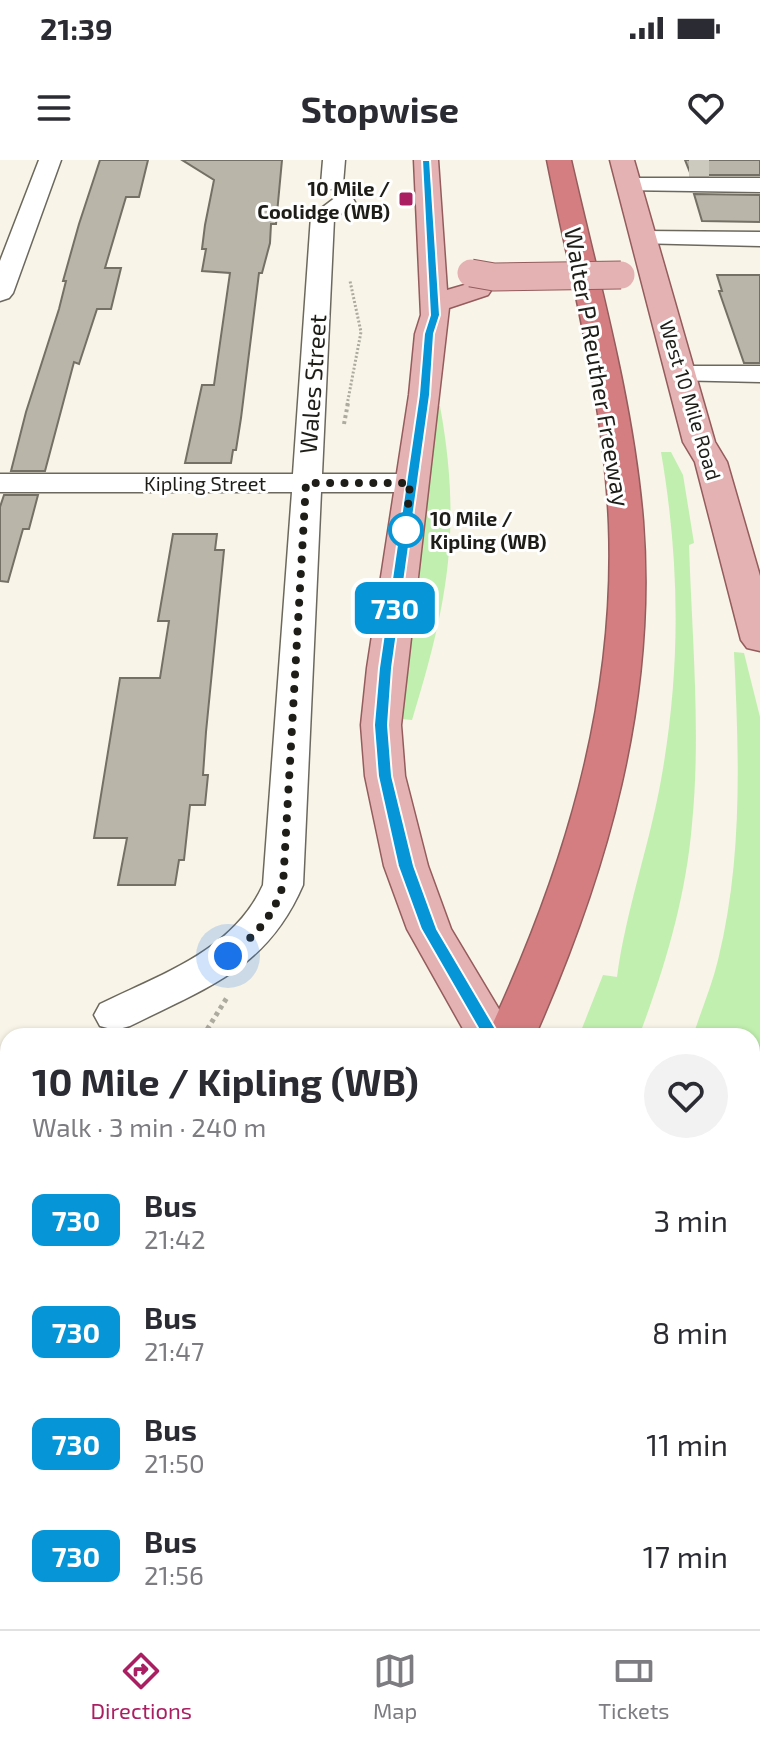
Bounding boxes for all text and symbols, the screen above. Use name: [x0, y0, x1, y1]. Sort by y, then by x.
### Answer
text: 21:39: [40, 10, 113, 46]
icon: menu: [32, 86, 76, 130]
icon: heart: [684, 86, 728, 130]
text: Stopwise: [301, 87, 459, 130]
place label: 10 Mile / Coolidge (WB): [257, 176, 390, 223]
marker: 10 Mile / Coolidge (WB): [397, 190, 415, 208]
street label: Walter P Reuther Freeway: [559, 225, 637, 509]
street label: Wales Street: [293, 313, 331, 455]
street label: West 10 Mile Road: [655, 317, 727, 483]
street label: Kipling Street: [144, 471, 266, 495]
place label: 10 Mile / Kipling (WB): [430, 506, 547, 553]
marker: 10 Mile / Kipling (WB): [389, 513, 423, 547]
line badge: 730: [349, 582, 441, 634]
text: 730: [371, 591, 419, 625]
your location: [208, 936, 248, 976]
button: heart: [644, 1054, 728, 1138]
text: 10 Mile / Kipling (WB): [32, 1058, 419, 1104]
text: Walk · 3 min · 240 m: [32, 1111, 266, 1142]
text: Bus: [144, 1187, 197, 1223]
text: 3 min: [653, 1202, 728, 1238]
text: 730: [52, 1203, 100, 1237]
text: 21:42: [144, 1223, 206, 1254]
text: Bus: [144, 1299, 197, 1335]
text: 8 min: [652, 1314, 728, 1350]
text: 730: [52, 1315, 100, 1349]
text: 21:47: [144, 1335, 204, 1366]
text: Bus: [144, 1411, 197, 1447]
text: 11 min: [646, 1426, 728, 1462]
text: 730: [52, 1427, 100, 1461]
text: 21:50: [144, 1447, 205, 1478]
text: Bus: [144, 1523, 197, 1559]
text: 17 min: [643, 1538, 728, 1574]
text: 730: [52, 1539, 100, 1573]
text: 21:56: [144, 1559, 204, 1590]
tab: Directions: [91, 1649, 192, 1723]
tab: Map: [373, 1649, 417, 1723]
tab: Tickets: [598, 1649, 669, 1723]

